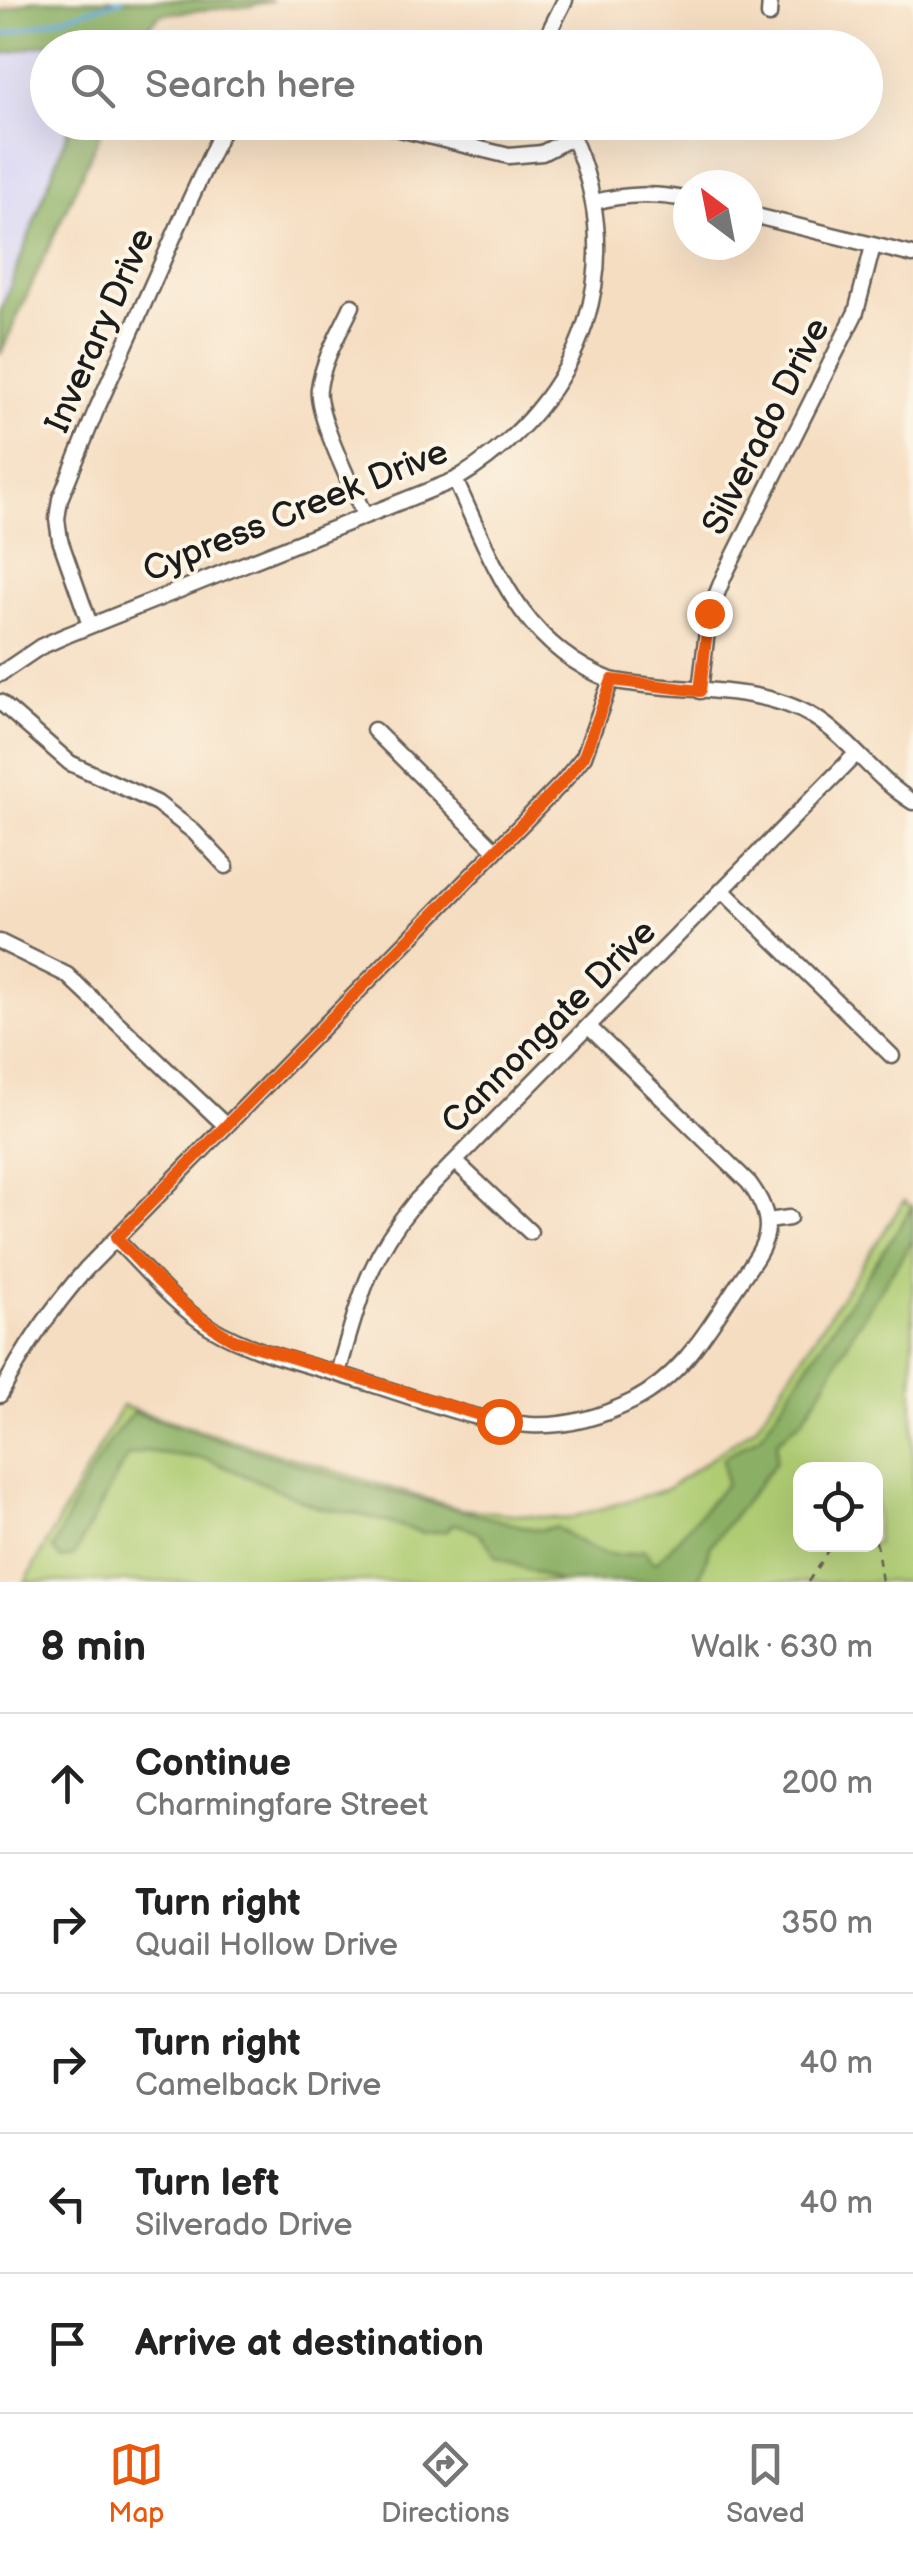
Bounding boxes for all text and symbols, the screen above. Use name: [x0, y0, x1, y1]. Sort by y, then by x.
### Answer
search box: [30, 30, 883, 140]
icon: search: [65, 58, 120, 113]
text: Search here: [145, 63, 356, 108]
north arrow: [673, 170, 763, 260]
street label: Inverary Drive: [36, 222, 165, 439]
street label: Silverado Drive: [693, 311, 839, 542]
street label: Cypress Creek Drive: [137, 431, 454, 592]
route end: [687, 591, 733, 637]
street label: Cannongate Drive: [433, 911, 665, 1143]
route start: [477, 1399, 523, 1445]
map controls: [793, 1462, 883, 1552]
button: locate: [793, 1462, 883, 1552]
text: 8 min: [40, 1622, 146, 1673]
text: Walk · 630 m: [691, 1628, 873, 1667]
text: Continue: [135, 1741, 291, 1786]
icon: ahead: [40, 1756, 95, 1811]
text: 200 m: [781, 1764, 873, 1803]
text: Charmingfare Street: [135, 1786, 428, 1825]
text: Turn right: [135, 1881, 300, 1926]
icon: right: [40, 1896, 95, 1951]
text: 350 m: [781, 1904, 873, 1943]
text: Quail Hollow Drive: [135, 1926, 398, 1965]
text: Turn right: [135, 2021, 300, 2066]
icon: right: [40, 2036, 95, 2091]
text: 40 m: [800, 2044, 873, 2083]
text: Camelback Drive: [135, 2066, 381, 2105]
text: Turn left: [135, 2161, 279, 2206]
icon: left: [40, 2176, 95, 2231]
text: 40 m: [800, 2184, 873, 2223]
text: Silverado Drive: [135, 2206, 352, 2245]
icon: arrive: [40, 2316, 95, 2371]
text: Arrive at destination: [135, 2321, 484, 2366]
tab: Map: [108, 2437, 165, 2530]
tab: Directions: [381, 2437, 510, 2530]
tab: Saved: [726, 2437, 805, 2530]

